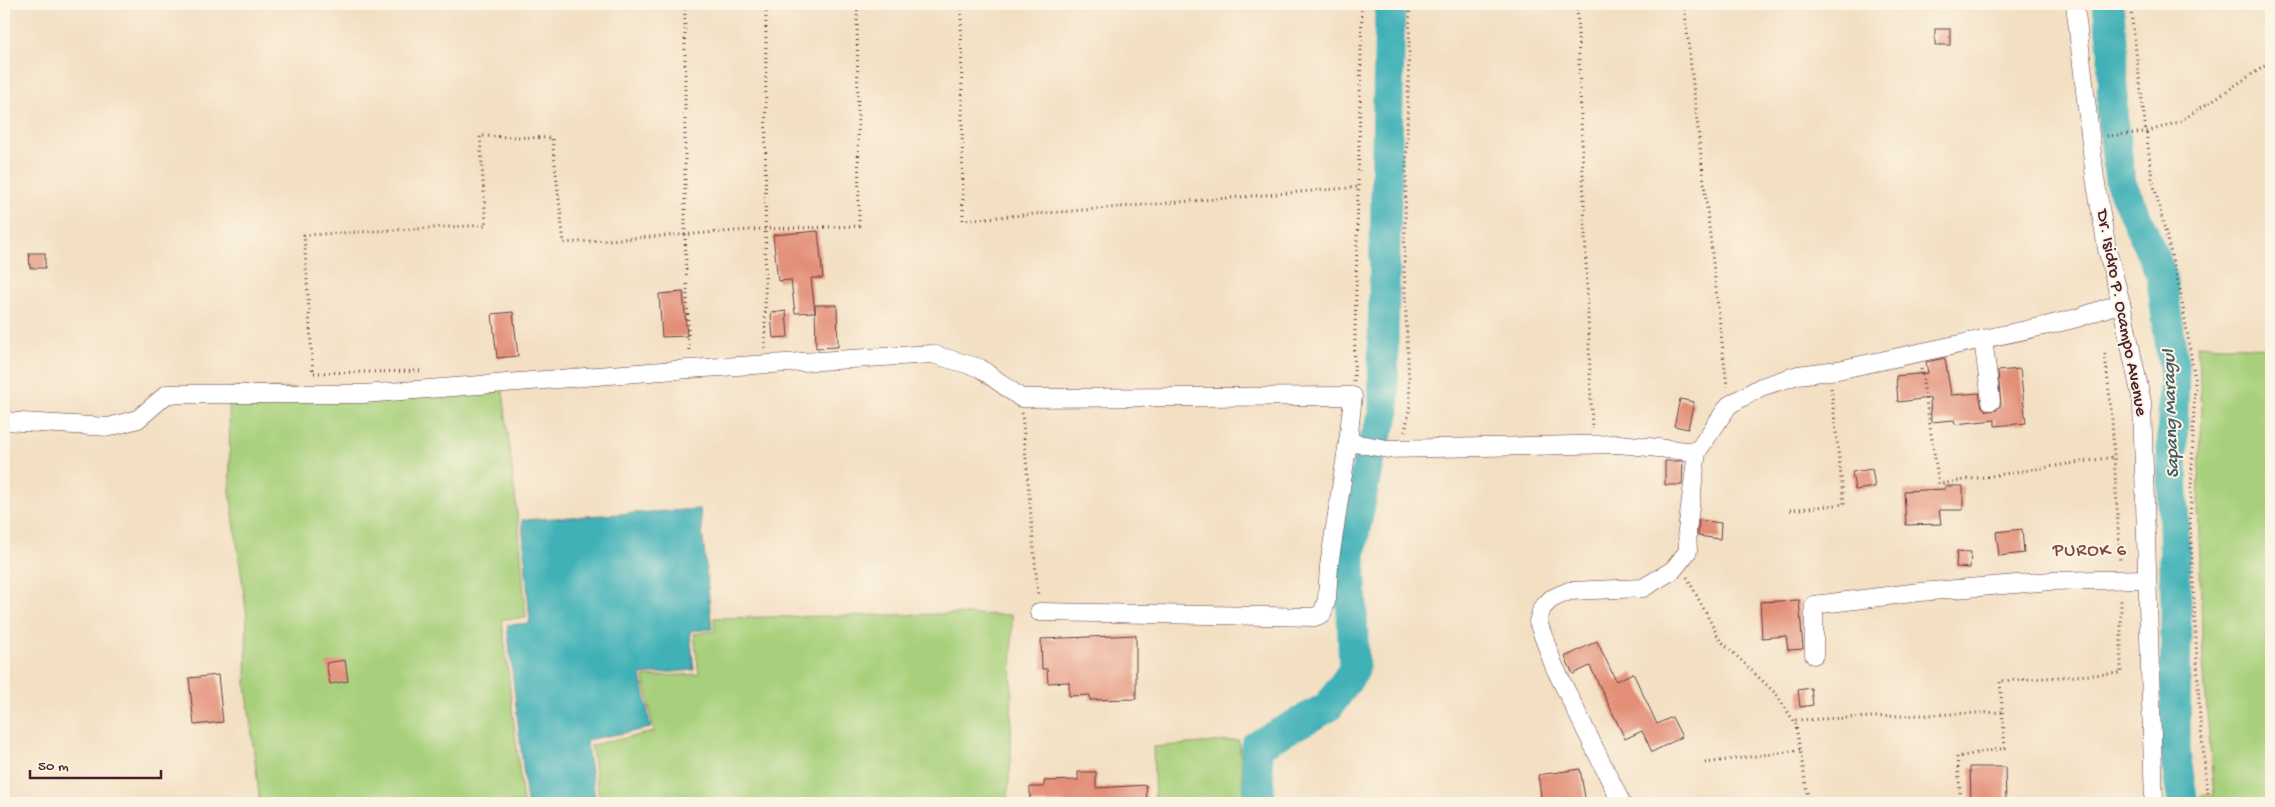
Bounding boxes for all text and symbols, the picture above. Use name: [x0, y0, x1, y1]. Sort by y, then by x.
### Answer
street label: Dr. Isidro P. Ocampo Avenue: [2091, 207, 2151, 419]
water label: Sapang Maragul: [2158, 348, 2186, 479]
district label: PUROK 6: [2052, 540, 2127, 563]
scale bar: [30, 747, 161, 779]
text: 50 m: [38, 758, 69, 776]

